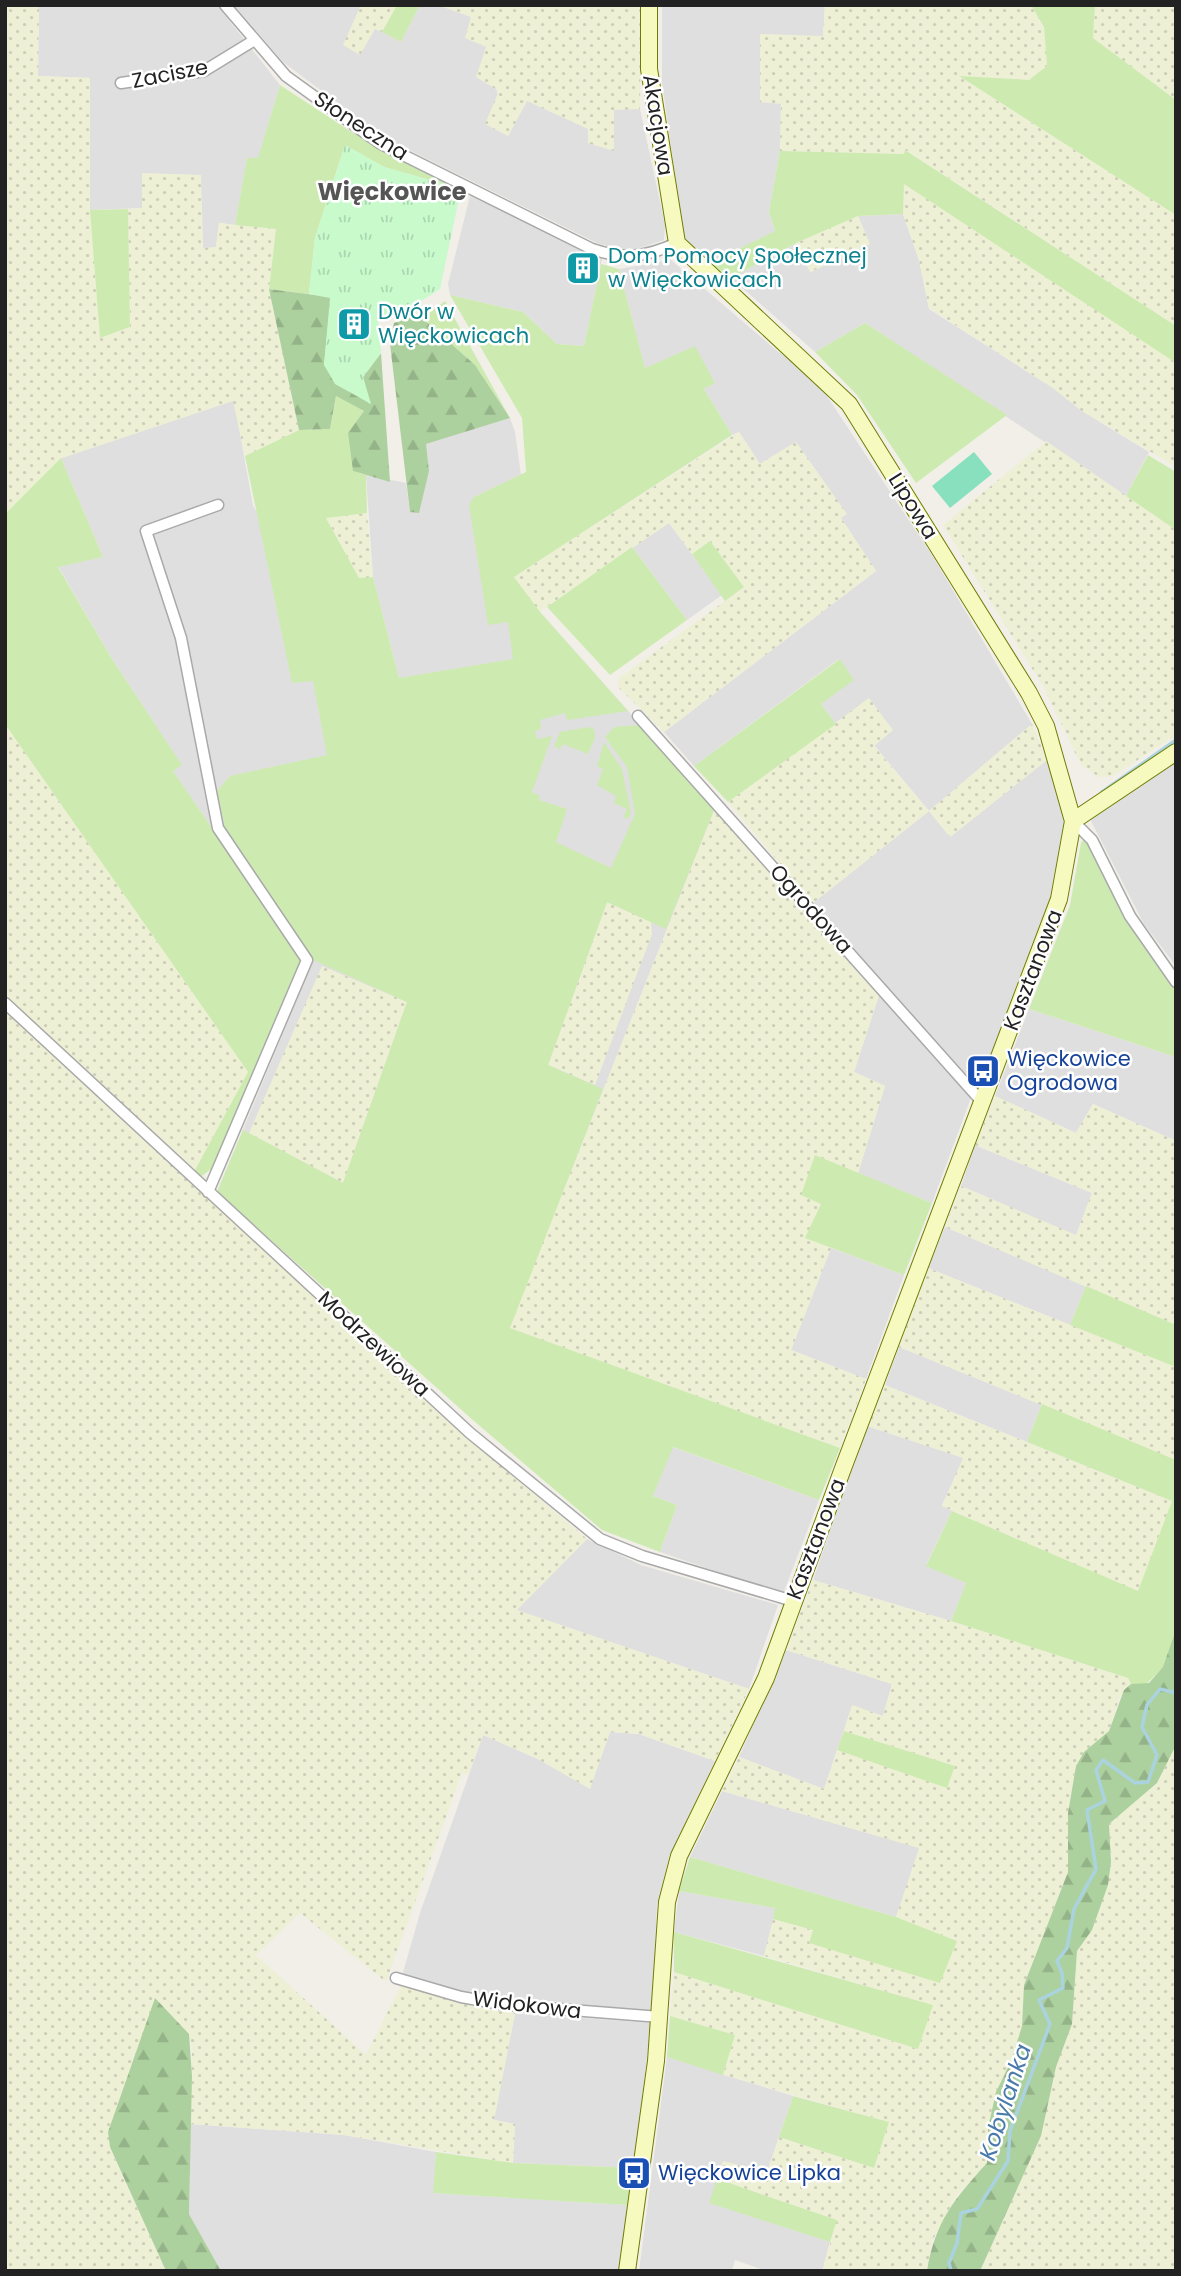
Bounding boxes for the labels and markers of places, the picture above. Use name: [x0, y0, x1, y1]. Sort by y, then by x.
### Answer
place label: Dom Pomocy Społecznej w Więckowicach: [608, 241, 867, 294]
building icon: Dom Pomocy Społecznej w Więckowicach: [564, 249, 602, 287]
place label: Dwór w Więckowicach: [378, 297, 529, 350]
building icon: Dwór w Więckowicach: [335, 305, 373, 343]
place label: Więckowice Ogrodowa: [1007, 1044, 1131, 1097]
bus stop icon: Więckowice Ogrodowa: [964, 1052, 1002, 1090]
bus stop icon: Więckowice Lipka: [615, 2154, 653, 2192]
place label: Więckowice Lipka: [658, 2158, 841, 2187]

